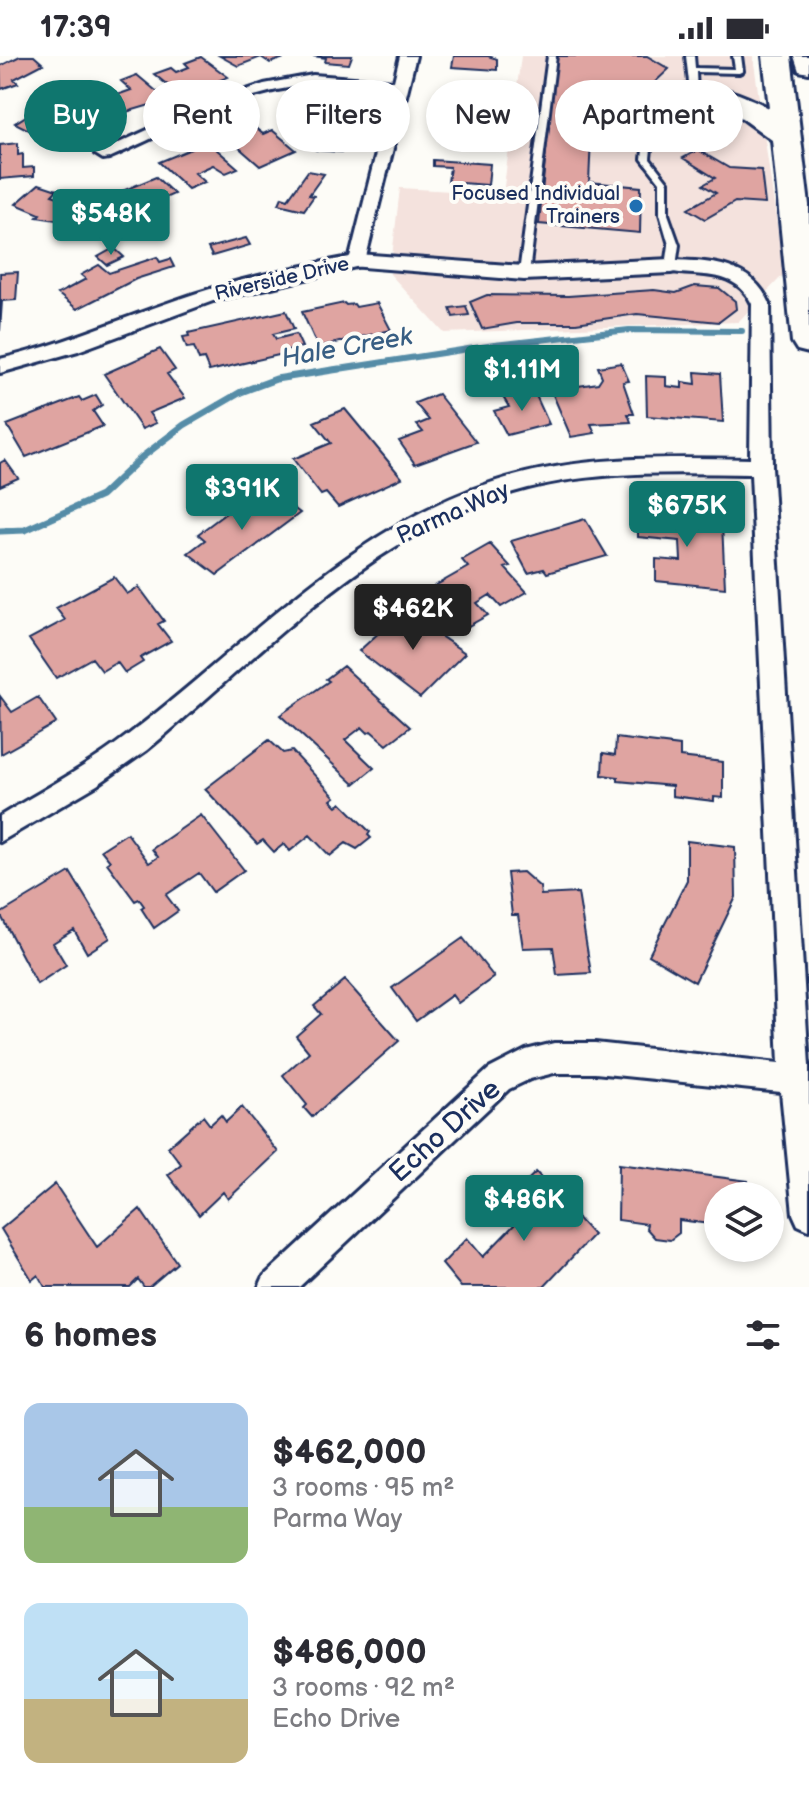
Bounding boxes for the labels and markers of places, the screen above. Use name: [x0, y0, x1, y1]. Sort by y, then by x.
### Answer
place label: Focused Individual Trainers: [451, 182, 620, 229]
pin: $548K: [55, 189, 167, 257]
marker: Focused Individual Trainers: [627, 197, 645, 215]
pin: $1.11M: [457, 345, 587, 413]
pin: $391K: [186, 464, 298, 532]
pin: $675K: [631, 481, 743, 549]
pin: $462K: [357, 584, 469, 652]
pin: $486K: [468, 1175, 580, 1243]

